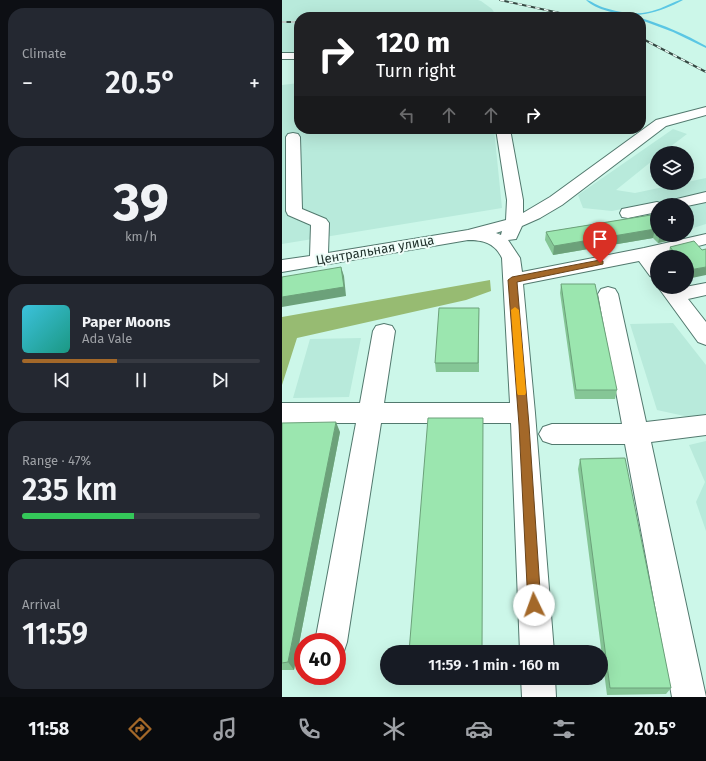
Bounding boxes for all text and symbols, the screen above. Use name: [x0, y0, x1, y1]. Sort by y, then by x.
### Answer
text: 120 m: [376, 26, 450, 59]
icon: right: [310, 28, 362, 80]
text: Climate: [22, 46, 66, 61]
text: Turn right: [376, 60, 456, 82]
text: 20.5°: [105, 65, 177, 101]
text: −: [22, 70, 33, 97]
text: +: [249, 70, 260, 97]
icon: left: [396, 104, 418, 126]
icon: ahead: [438, 104, 460, 126]
icon: ahead: [480, 104, 502, 126]
icon: right: [522, 104, 544, 126]
map controls: [650, 146, 694, 294]
button: layers: [650, 146, 694, 190]
text: 39: [113, 171, 169, 234]
button: +: [650, 198, 694, 242]
pin: [583, 222, 617, 263]
icon: arrive: [589, 228, 611, 250]
text: km/h: [125, 229, 157, 244]
street label: Центральная улица: [315, 232, 435, 268]
button: −: [650, 250, 694, 294]
text: Paper Moons: [82, 313, 170, 331]
text: Ada Vale: [82, 331, 132, 346]
icon: previous: [51, 369, 73, 391]
icon: pause: [130, 369, 152, 391]
icon: next: [209, 369, 231, 391]
text: Range · 47%: [22, 453, 91, 468]
text: 235 km: [22, 472, 118, 508]
position arrow: [513, 584, 555, 626]
text: Arrival: [22, 597, 60, 612]
text: 11:59: [22, 616, 88, 652]
speed limit sign: 40: [294, 633, 346, 685]
text: 11:59 · 1 min · 160 m: [428, 656, 560, 674]
icon: directions: [126, 715, 154, 743]
icon: music: [211, 715, 239, 743]
icon: phone: [295, 715, 323, 743]
icon: climate: [380, 715, 408, 743]
icon: car: [465, 715, 493, 743]
icon: filters: [550, 715, 578, 743]
text: 11:58: [28, 718, 69, 740]
text: 20.5°: [634, 718, 678, 740]

